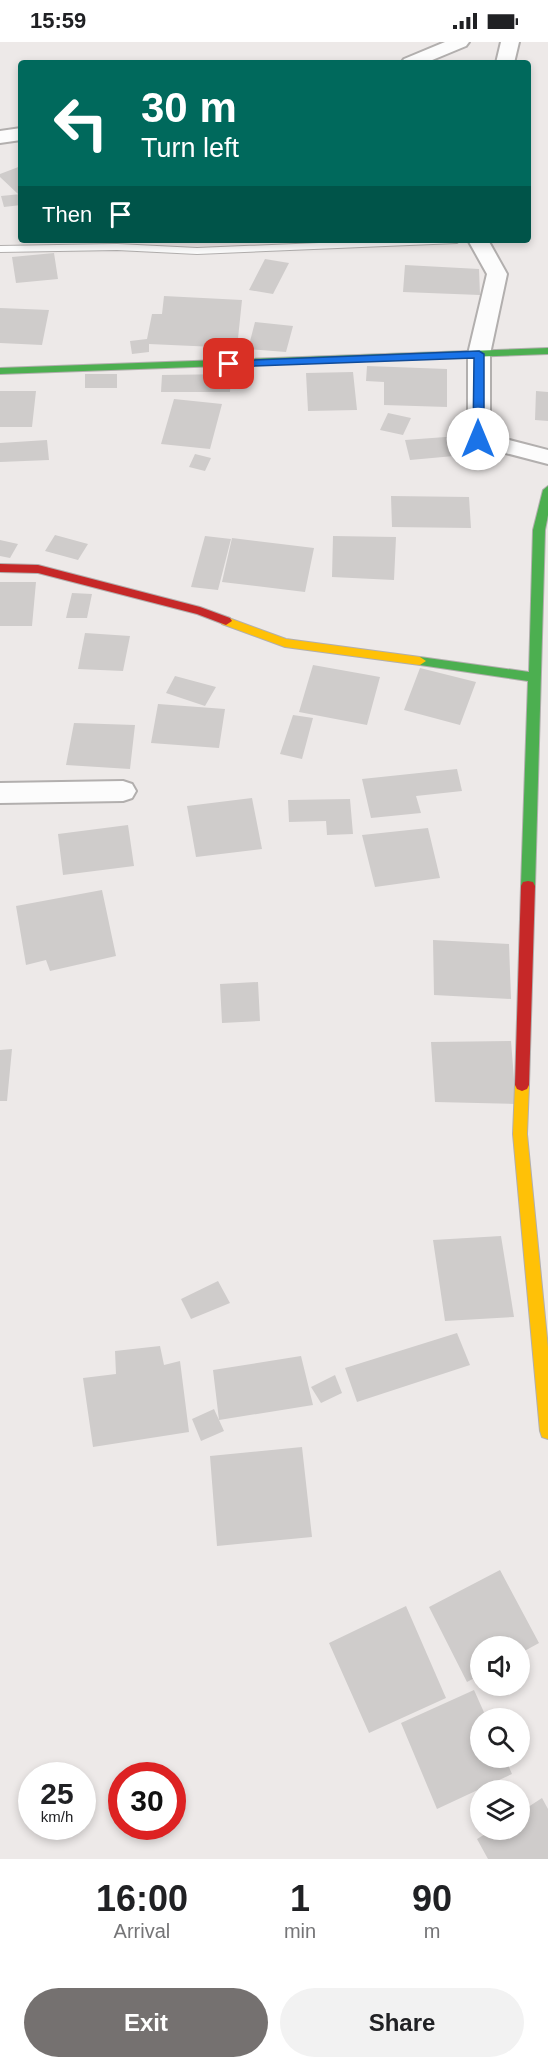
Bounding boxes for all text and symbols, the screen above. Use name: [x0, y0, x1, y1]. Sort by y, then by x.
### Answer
text: 15:59: [30, 8, 86, 33]
icon: left: [42, 84, 120, 162]
text: 30 m: [141, 84, 237, 131]
text: Turn left: [141, 133, 239, 163]
icon: arrive: [104, 198, 137, 231]
text: Then: [42, 202, 92, 227]
pin: [203, 338, 254, 389]
icon: arrive: [212, 347, 245, 380]
position arrow: [446, 407, 510, 471]
map controls: [470, 1636, 530, 1840]
button: sound: [470, 1636, 530, 1696]
button: search: [470, 1708, 530, 1768]
speed limit sign: 30: [108, 1762, 186, 1840]
text: 25: [40, 1777, 74, 1810]
button: layers: [470, 1780, 530, 1840]
text: km/h: [41, 1808, 73, 1825]
text: 16:00: [96, 1878, 188, 1919]
text: 1: [290, 1878, 310, 1919]
text: 90: [412, 1878, 452, 1919]
text: Arrival: [114, 1920, 170, 1942]
text: min: [284, 1920, 316, 1942]
text: m: [424, 1920, 440, 1942]
button: Exit: [24, 1988, 268, 2057]
button: Share: [280, 1988, 524, 2057]

